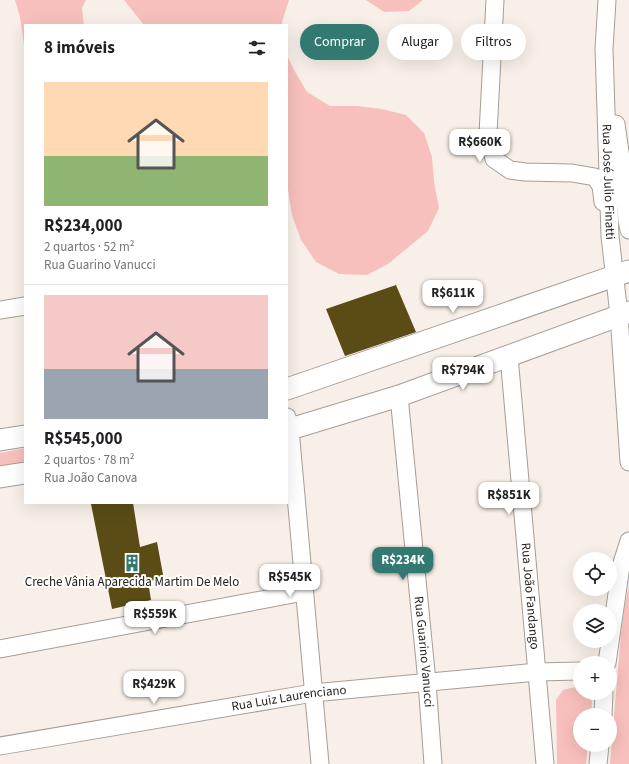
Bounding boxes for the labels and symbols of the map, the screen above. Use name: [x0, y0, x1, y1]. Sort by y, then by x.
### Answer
street label: Rua José Julio Finatti: [597, 124, 619, 241]
pin: R$660K: [447, 129, 513, 163]
pin: R$611K: [420, 280, 486, 314]
pin: R$794K: [430, 357, 496, 391]
pin: R$851K: [476, 482, 542, 516]
street label: Rua João Fandango: [517, 542, 544, 650]
pin: R$234K: [370, 547, 436, 581]
building icon: Creche Vânia Aparecida Martim De Melo: [122, 553, 142, 573]
pin: R$545K: [257, 564, 323, 598]
place label: Creche Vânia Aparecida Martim De Melo: [25, 573, 239, 591]
street label: Rua Guarino Vanucci: [410, 595, 438, 708]
pin: R$559K: [122, 601, 188, 635]
pin: R$429K: [121, 671, 187, 705]
street label: Rua Luiz Laurenciano: [230, 681, 347, 716]

